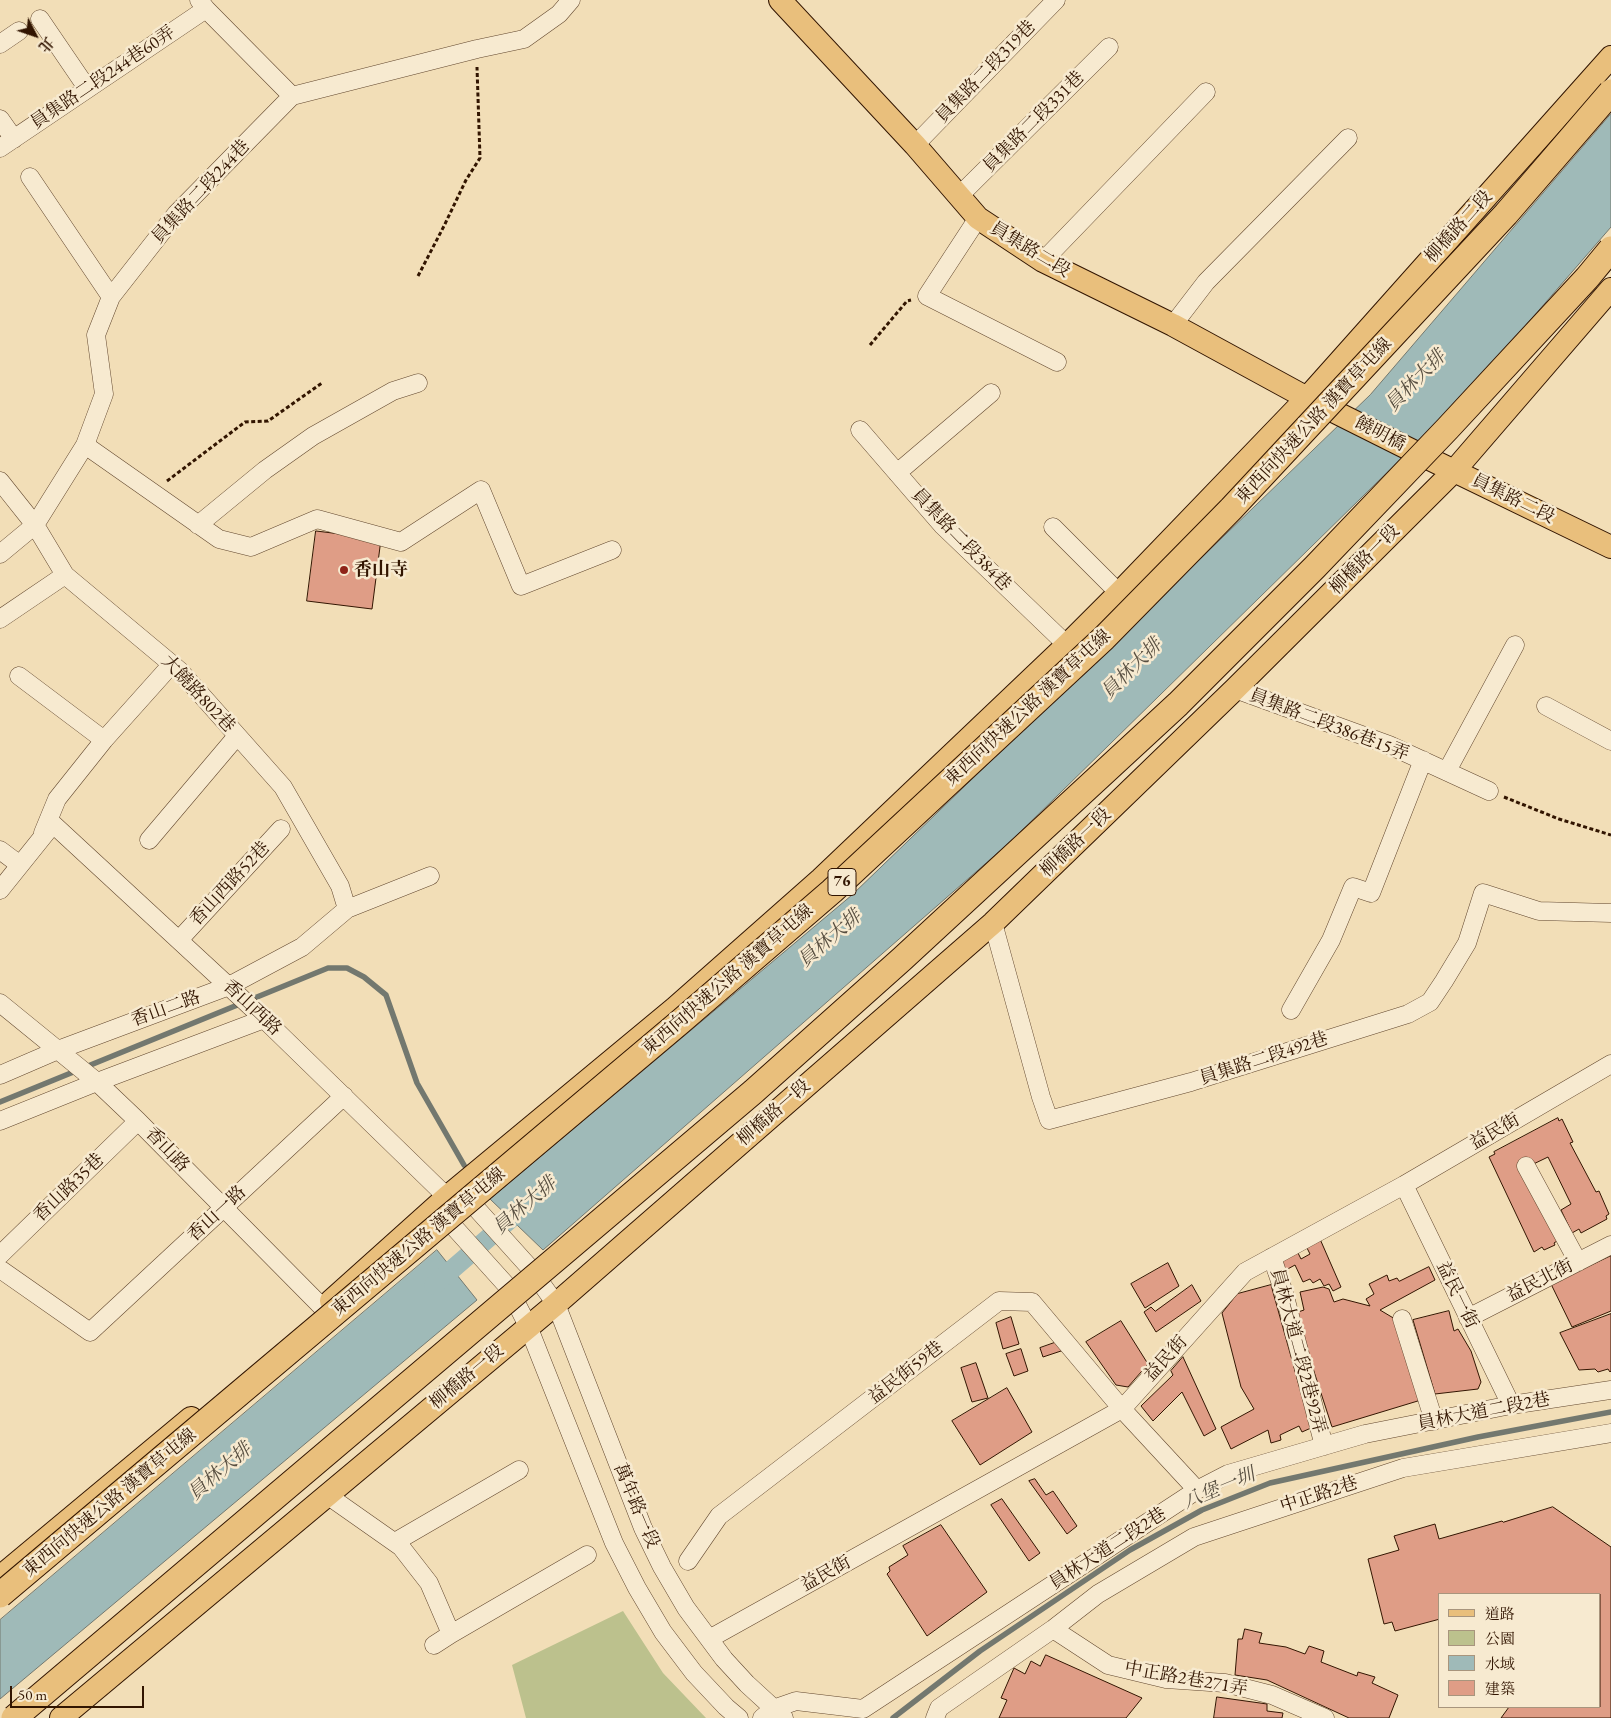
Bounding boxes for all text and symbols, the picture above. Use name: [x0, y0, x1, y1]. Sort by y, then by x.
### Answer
north arrow: [10, 10, 60, 60]
street label: 員集路二段319巷: [932, 16, 1040, 128]
street label: 員集路二段244巷60弄: [27, 22, 179, 134]
text: 北: [35, 34, 58, 56]
street label: 員集路二段331巷: [979, 67, 1089, 177]
street label: 員集路二段244巷: [147, 136, 255, 248]
street label: 柳橋路二段: [1421, 186, 1497, 268]
street label: 員集路二段: [986, 218, 1074, 282]
street label: 東西向快速公路 漢寶草屯線: [1231, 333, 1397, 509]
water label: 員林大排: [1381, 346, 1451, 416]
street label: 饒明橋: [1351, 412, 1409, 456]
street label: 員集路二段: [1468, 470, 1558, 528]
street label: 員集路二段384巷: [907, 484, 1015, 596]
street label: 柳橋路一段: [1326, 521, 1404, 599]
place label: 香山寺: [354, 559, 408, 581]
marker: 香山寺: [338, 564, 350, 576]
street label: 東西向快速公路 漢寶草屯線: [940, 625, 1116, 791]
water label: 員林大排: [1097, 634, 1167, 704]
street label: 大饒路802巷: [157, 651, 239, 737]
street label: 員集路二段386巷15弄: [1246, 685, 1412, 765]
street label: 柳橋路一段: [1036, 804, 1116, 882]
street label: 香山西路52巷: [186, 837, 274, 931]
road number: 76: [828, 869, 856, 896]
street label: 東西向快速公路 漢寶草屯線: [638, 900, 818, 1060]
water label: 員林大排: [794, 905, 866, 973]
street label: 香山西路: [218, 976, 286, 1040]
street label: 香山二路: [128, 987, 204, 1031]
street label: 員集路二段492巷: [1197, 1028, 1331, 1090]
street label: 柳橋路一段: [733, 1075, 815, 1151]
street label: 益民街: [1466, 1109, 1524, 1155]
street label: 香山路: [140, 1123, 194, 1177]
street label: 香山路35巷: [29, 1149, 109, 1227]
street label: 東西向快速公路 漢寶草屯線: [328, 1163, 510, 1321]
water label: 員林大排: [489, 1172, 561, 1240]
street label: 香山一路: [183, 1182, 251, 1246]
street label: 益民北街: [1503, 1255, 1577, 1307]
street label: 益民一街: [1432, 1258, 1482, 1332]
street label: 員林大道二段2巷92弄: [1266, 1266, 1330, 1436]
street label: 益民街: [1140, 1332, 1192, 1386]
street label: 益民街59巷: [864, 1337, 948, 1409]
street label: 柳橋路一段: [426, 1340, 508, 1414]
street label: 員林大道二段2巷: [1416, 1389, 1552, 1435]
street label: 東西向快速公路 漢寶草屯線: [19, 1424, 201, 1582]
water label: 員林大排: [184, 1438, 256, 1506]
street label: 萬年路一段: [608, 1460, 664, 1552]
water label: 八堡一圳: [1180, 1464, 1258, 1514]
street label: 中正路2巷: [1277, 1472, 1361, 1518]
street label: 員林大道二段2巷: [1046, 1503, 1170, 1595]
street label: 益民街: [797, 1551, 855, 1597]
legend: [1438, 1593, 1601, 1708]
text: 道路: [1485, 1604, 1515, 1623]
text: 公園: [1485, 1629, 1515, 1648]
text: 水域: [1485, 1654, 1515, 1673]
street label: 中正路2巷271弄: [1123, 1658, 1249, 1700]
scale bar: [12, 1676, 146, 1708]
text: 建築: [1485, 1679, 1515, 1698]
text: 50 m: [18, 1685, 47, 1704]

